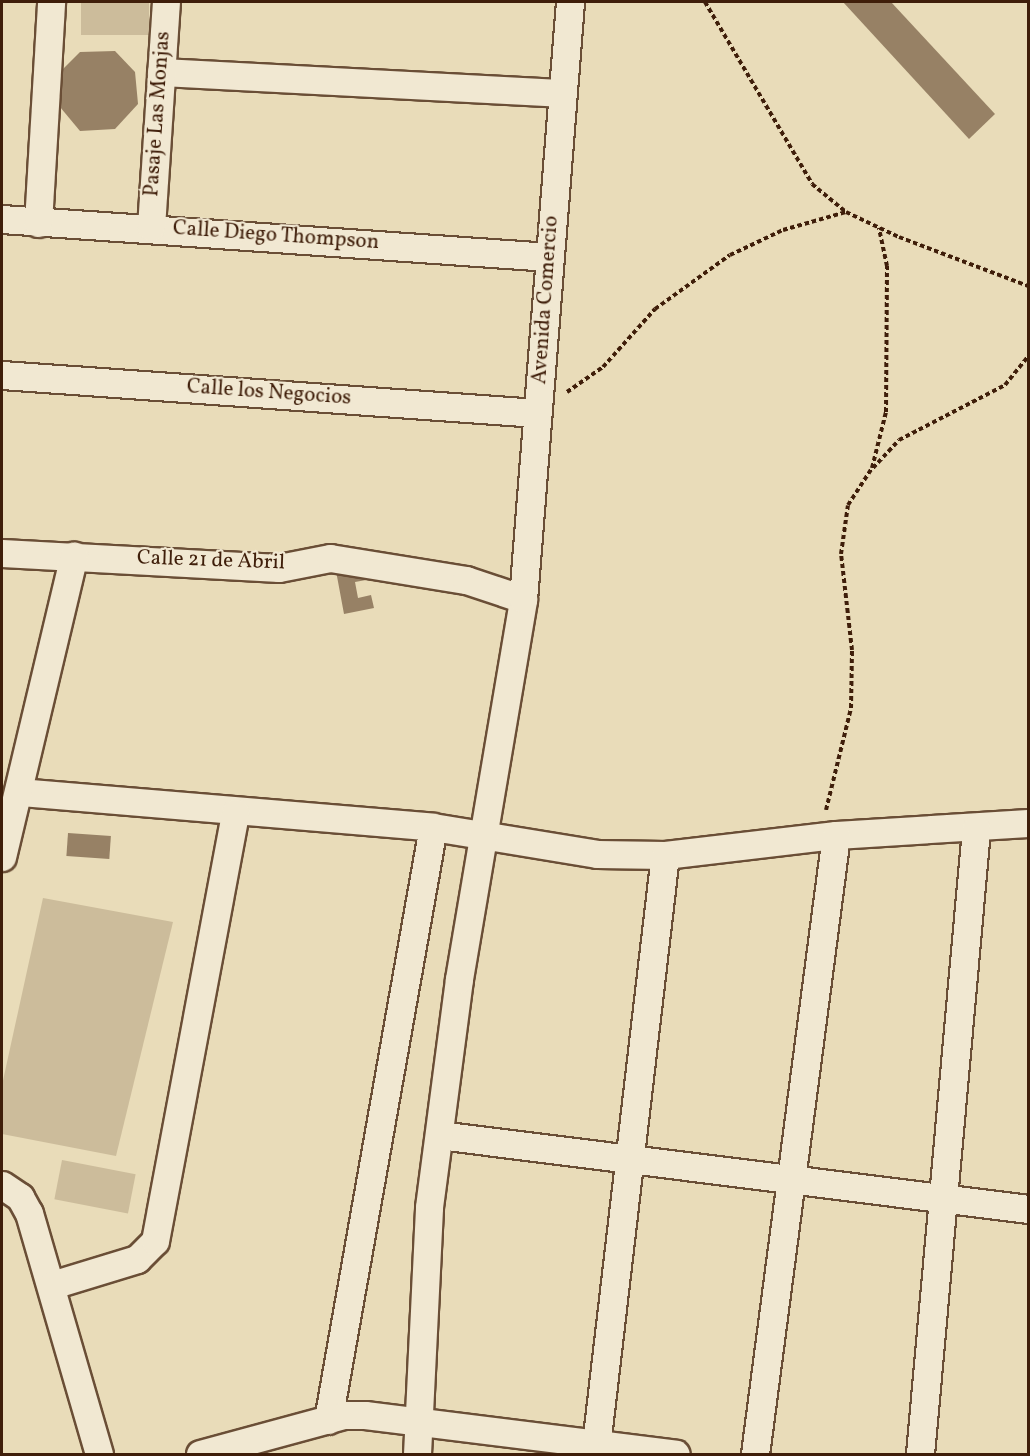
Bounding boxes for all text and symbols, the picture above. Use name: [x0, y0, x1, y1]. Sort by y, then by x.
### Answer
street label: Pasaje Las Monjas: [140, 30, 176, 198]
street label: Avenida Comercio: [528, 215, 564, 385]
street label: Calle Diego Thompson: [172, 216, 380, 256]
street label: Calle los Negocios: [186, 375, 352, 411]
street label: Calle 21 de Abril: [137, 546, 285, 576]

